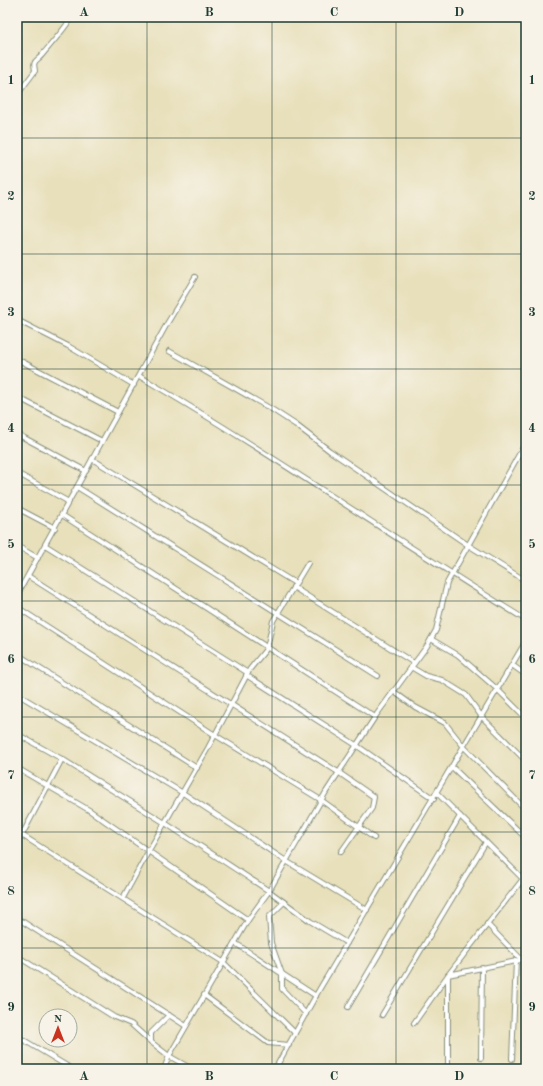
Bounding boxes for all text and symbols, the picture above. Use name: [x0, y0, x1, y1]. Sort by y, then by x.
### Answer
text: A: [79, 6, 89, 19]
text: B: [204, 6, 214, 19]
text: C: [330, 6, 338, 19]
text: D: [454, 6, 464, 19]
text: 1: [7, 74, 15, 87]
text: 1: [528, 74, 536, 87]
text: 2: [7, 190, 15, 203]
text: 2: [528, 190, 536, 203]
text: 3: [7, 306, 15, 319]
text: 3: [528, 306, 536, 319]
text: 4: [7, 422, 15, 435]
text: 4: [528, 422, 536, 435]
text: 5: [7, 538, 15, 551]
text: 5: [528, 538, 536, 551]
text: 6: [7, 653, 15, 666]
text: 6: [528, 653, 536, 666]
text: 7: [7, 769, 15, 782]
text: 7: [528, 769, 536, 782]
text: 8: [7, 885, 15, 898]
text: 8: [528, 885, 536, 898]
text: 9: [7, 1001, 15, 1014]
text: 9: [528, 1001, 536, 1014]
north arrow: [38, 1008, 78, 1048]
text: N: [54, 1014, 63, 1025]
text: A: [79, 1070, 89, 1083]
text: B: [204, 1070, 214, 1083]
text: C: [330, 1070, 338, 1083]
text: D: [454, 1070, 464, 1083]

